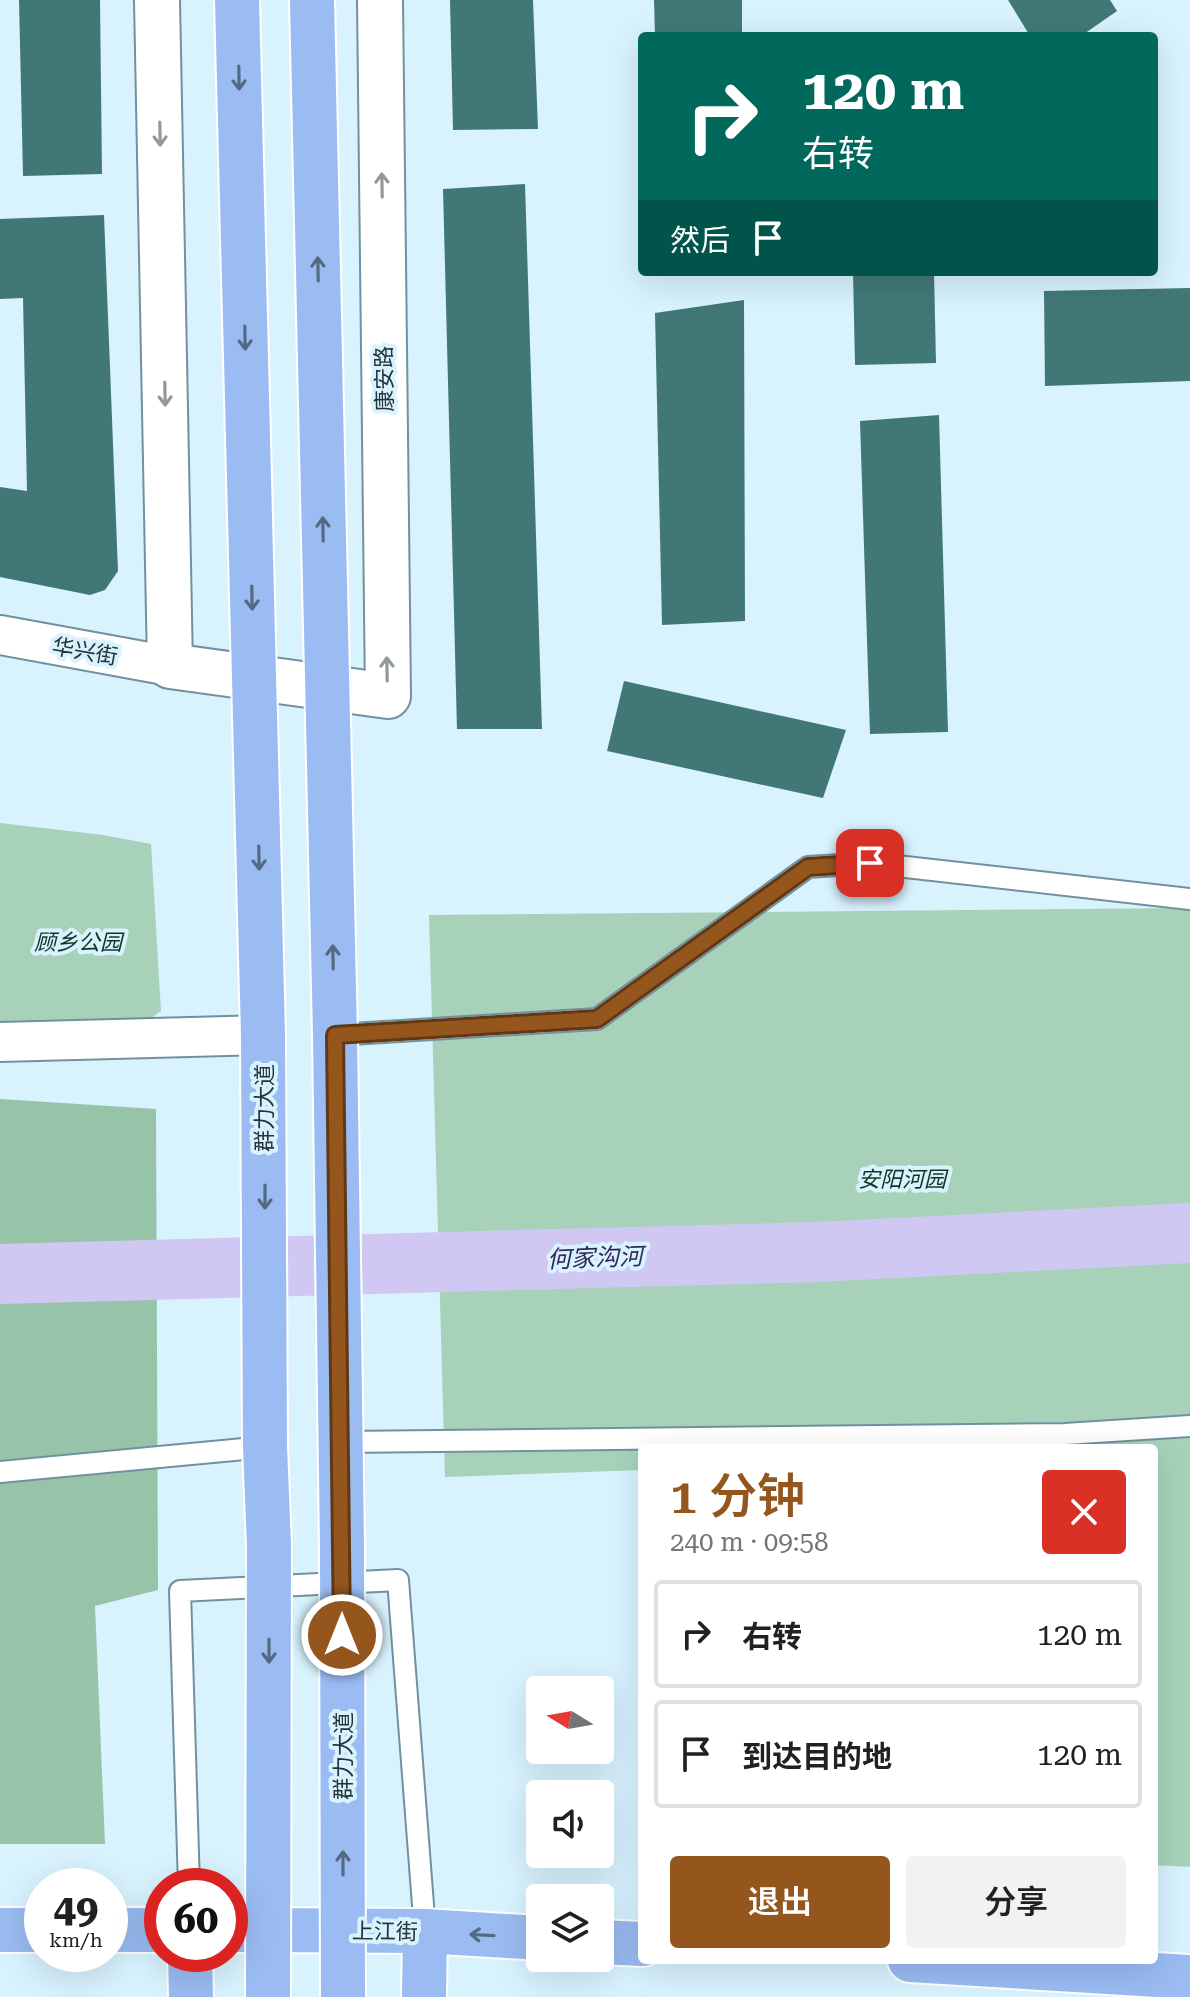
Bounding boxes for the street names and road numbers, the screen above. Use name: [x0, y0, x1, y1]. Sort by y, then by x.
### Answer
street label: 康安路: [371, 346, 398, 412]
street label: 华兴街: [50, 633, 120, 670]
street label: 群力大道: [252, 1064, 277, 1152]
street label: 群力大道: [331, 1712, 356, 1800]
street label: 上江街: [352, 1918, 418, 1945]

